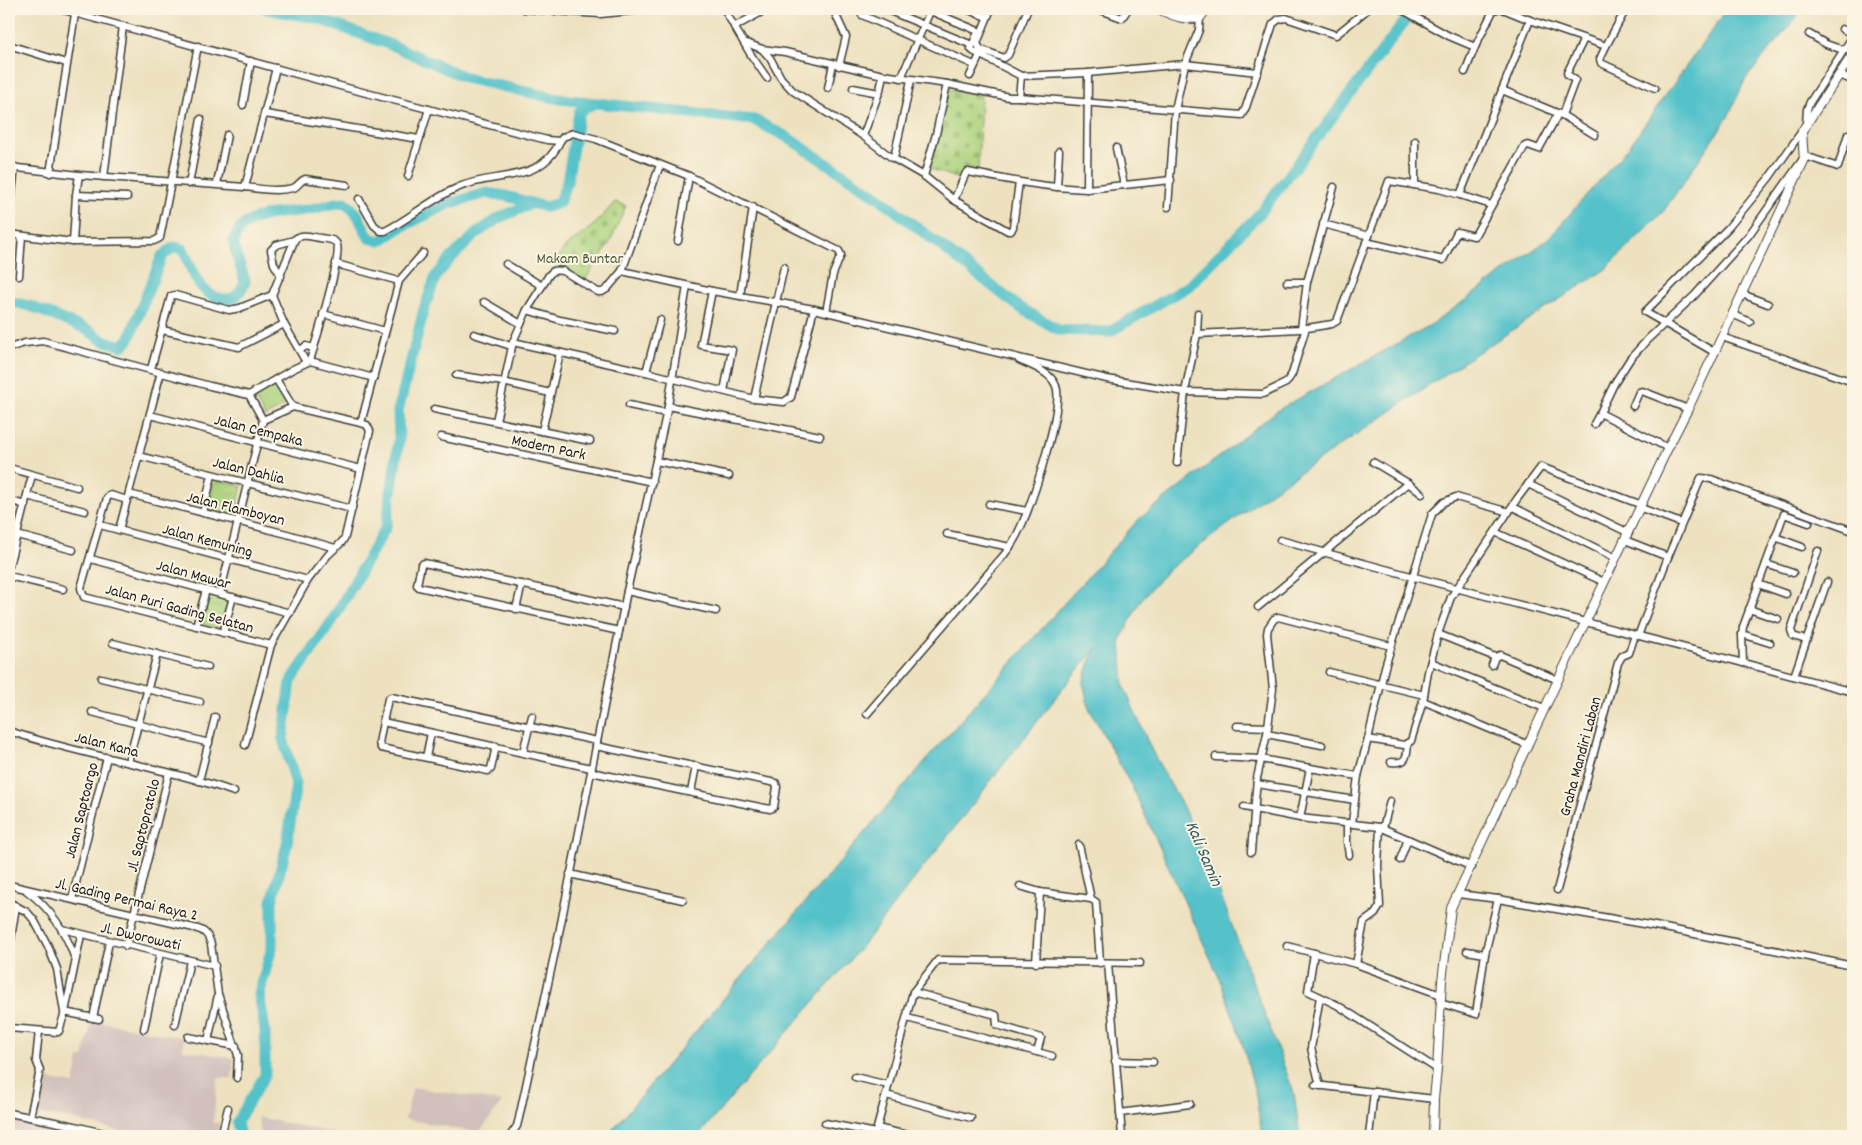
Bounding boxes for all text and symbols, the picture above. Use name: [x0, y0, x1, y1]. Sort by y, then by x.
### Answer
park label: Makam Buntar: [537, 248, 623, 271]
street label: Jalan Cempaka: [212, 409, 306, 454]
street label: Modern Park: [509, 429, 588, 468]
street label: Jalan Dahlia: [210, 451, 287, 492]
street label: Jalan Flamboyan: [184, 486, 287, 533]
street label: Jalan Kemuning: [160, 518, 255, 565]
street label: Jalan Mawar: [154, 554, 233, 596]
street label: Jalan Puri Gading Selatan: [103, 579, 256, 640]
street label: Graha Mandiri Laban: [1554, 694, 1608, 819]
street label: Jalan Kana: [72, 726, 141, 765]
street label: Jalan Saptoargo: [59, 760, 105, 861]
street label: Jl. Saptopratolo: [122, 776, 167, 875]
water label: Kali Samin: [1178, 817, 1228, 891]
street label: Jl. Gading Permai Raya 2: [53, 873, 200, 928]
street label: Jl. Dworowati: [98, 917, 183, 958]

